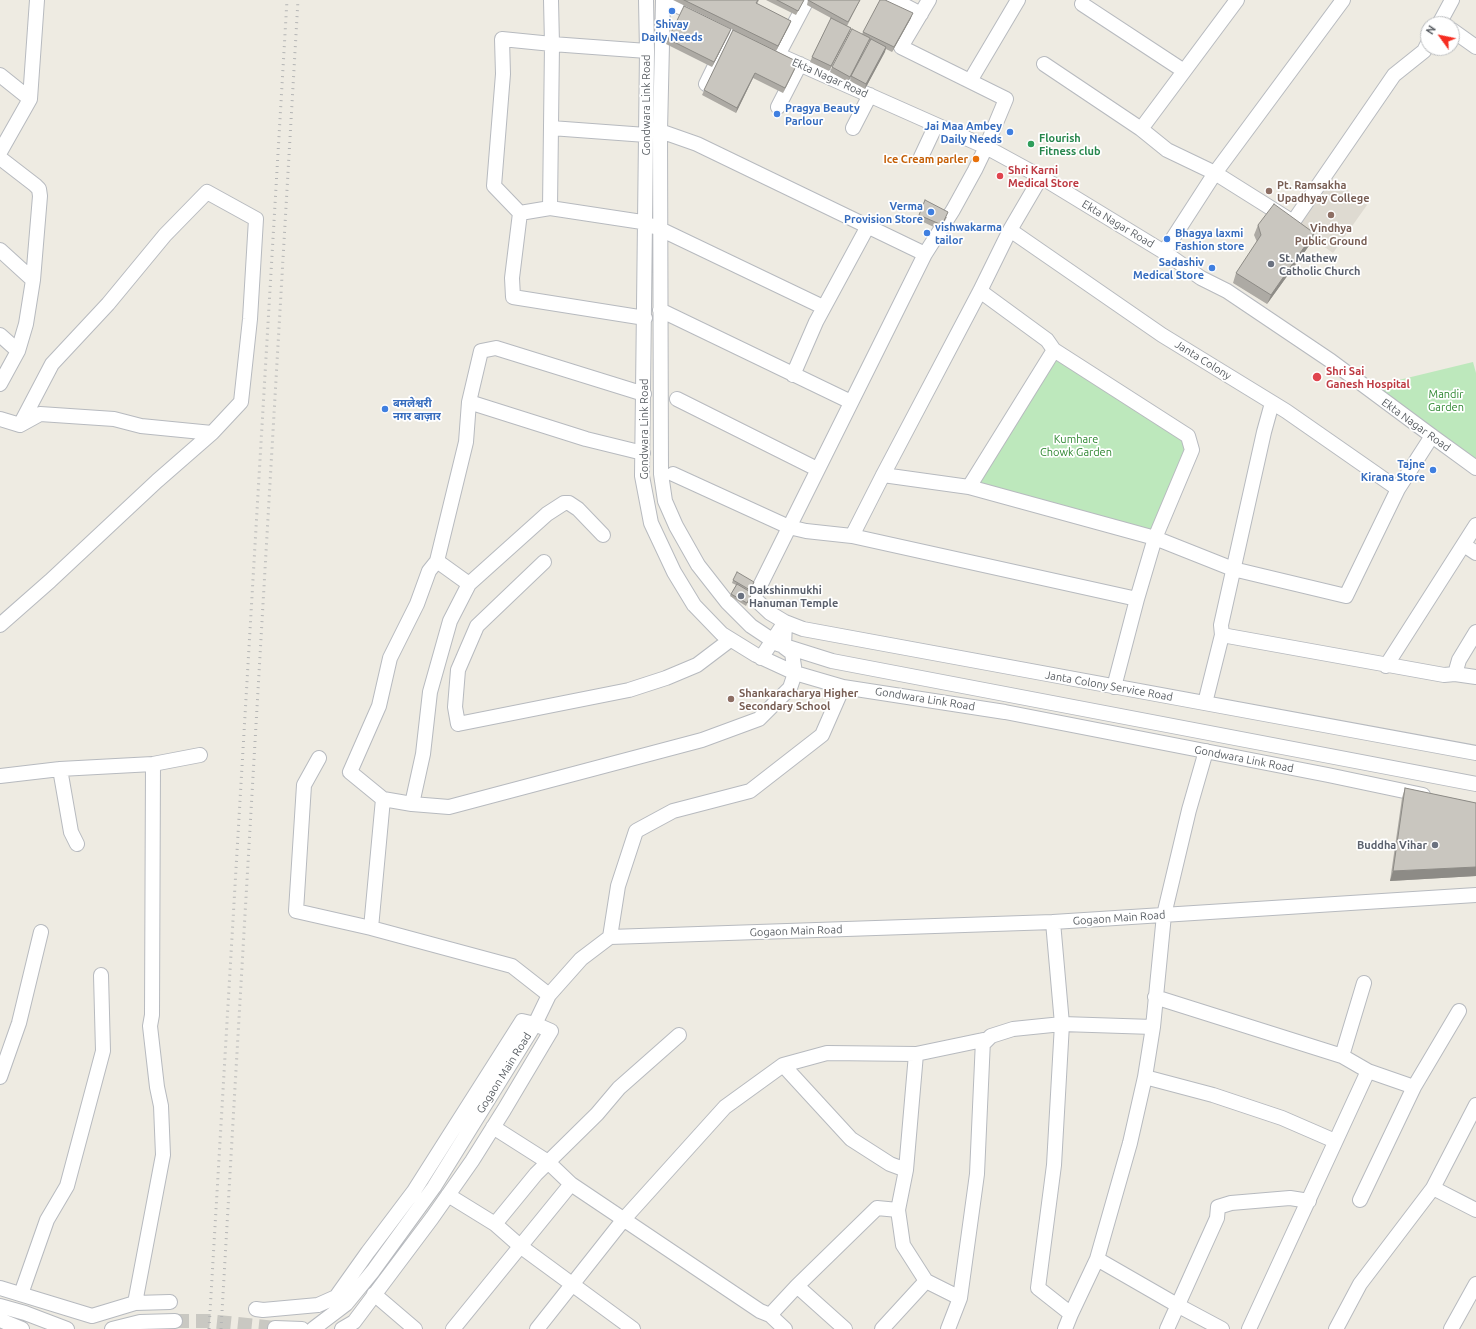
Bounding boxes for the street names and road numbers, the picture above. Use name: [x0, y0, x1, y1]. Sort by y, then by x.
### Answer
street label: Gondwara Link Road: [639, 55, 653, 155]
street label: Ekta Nagar Road: [790, 55, 870, 101]
street label: Ekta Nagar Road: [1080, 197, 1156, 251]
street label: Janta Colony: [1172, 337, 1234, 383]
street label: Gondwara Link Road: [637, 379, 651, 479]
street label: Ekta Nagar Road: [1379, 396, 1453, 454]
street label: Janta Colony Service Road: [1044, 668, 1174, 704]
street label: Gondwara Link Road: [874, 685, 976, 713]
street label: Gondwara Link Road: [1193, 743, 1295, 775]
street label: Gogaon Main Road: [1072, 908, 1166, 928]
street label: Gogaon Main Road: [749, 923, 843, 939]
street label: Gogaon Main Road: [474, 1030, 534, 1116]

